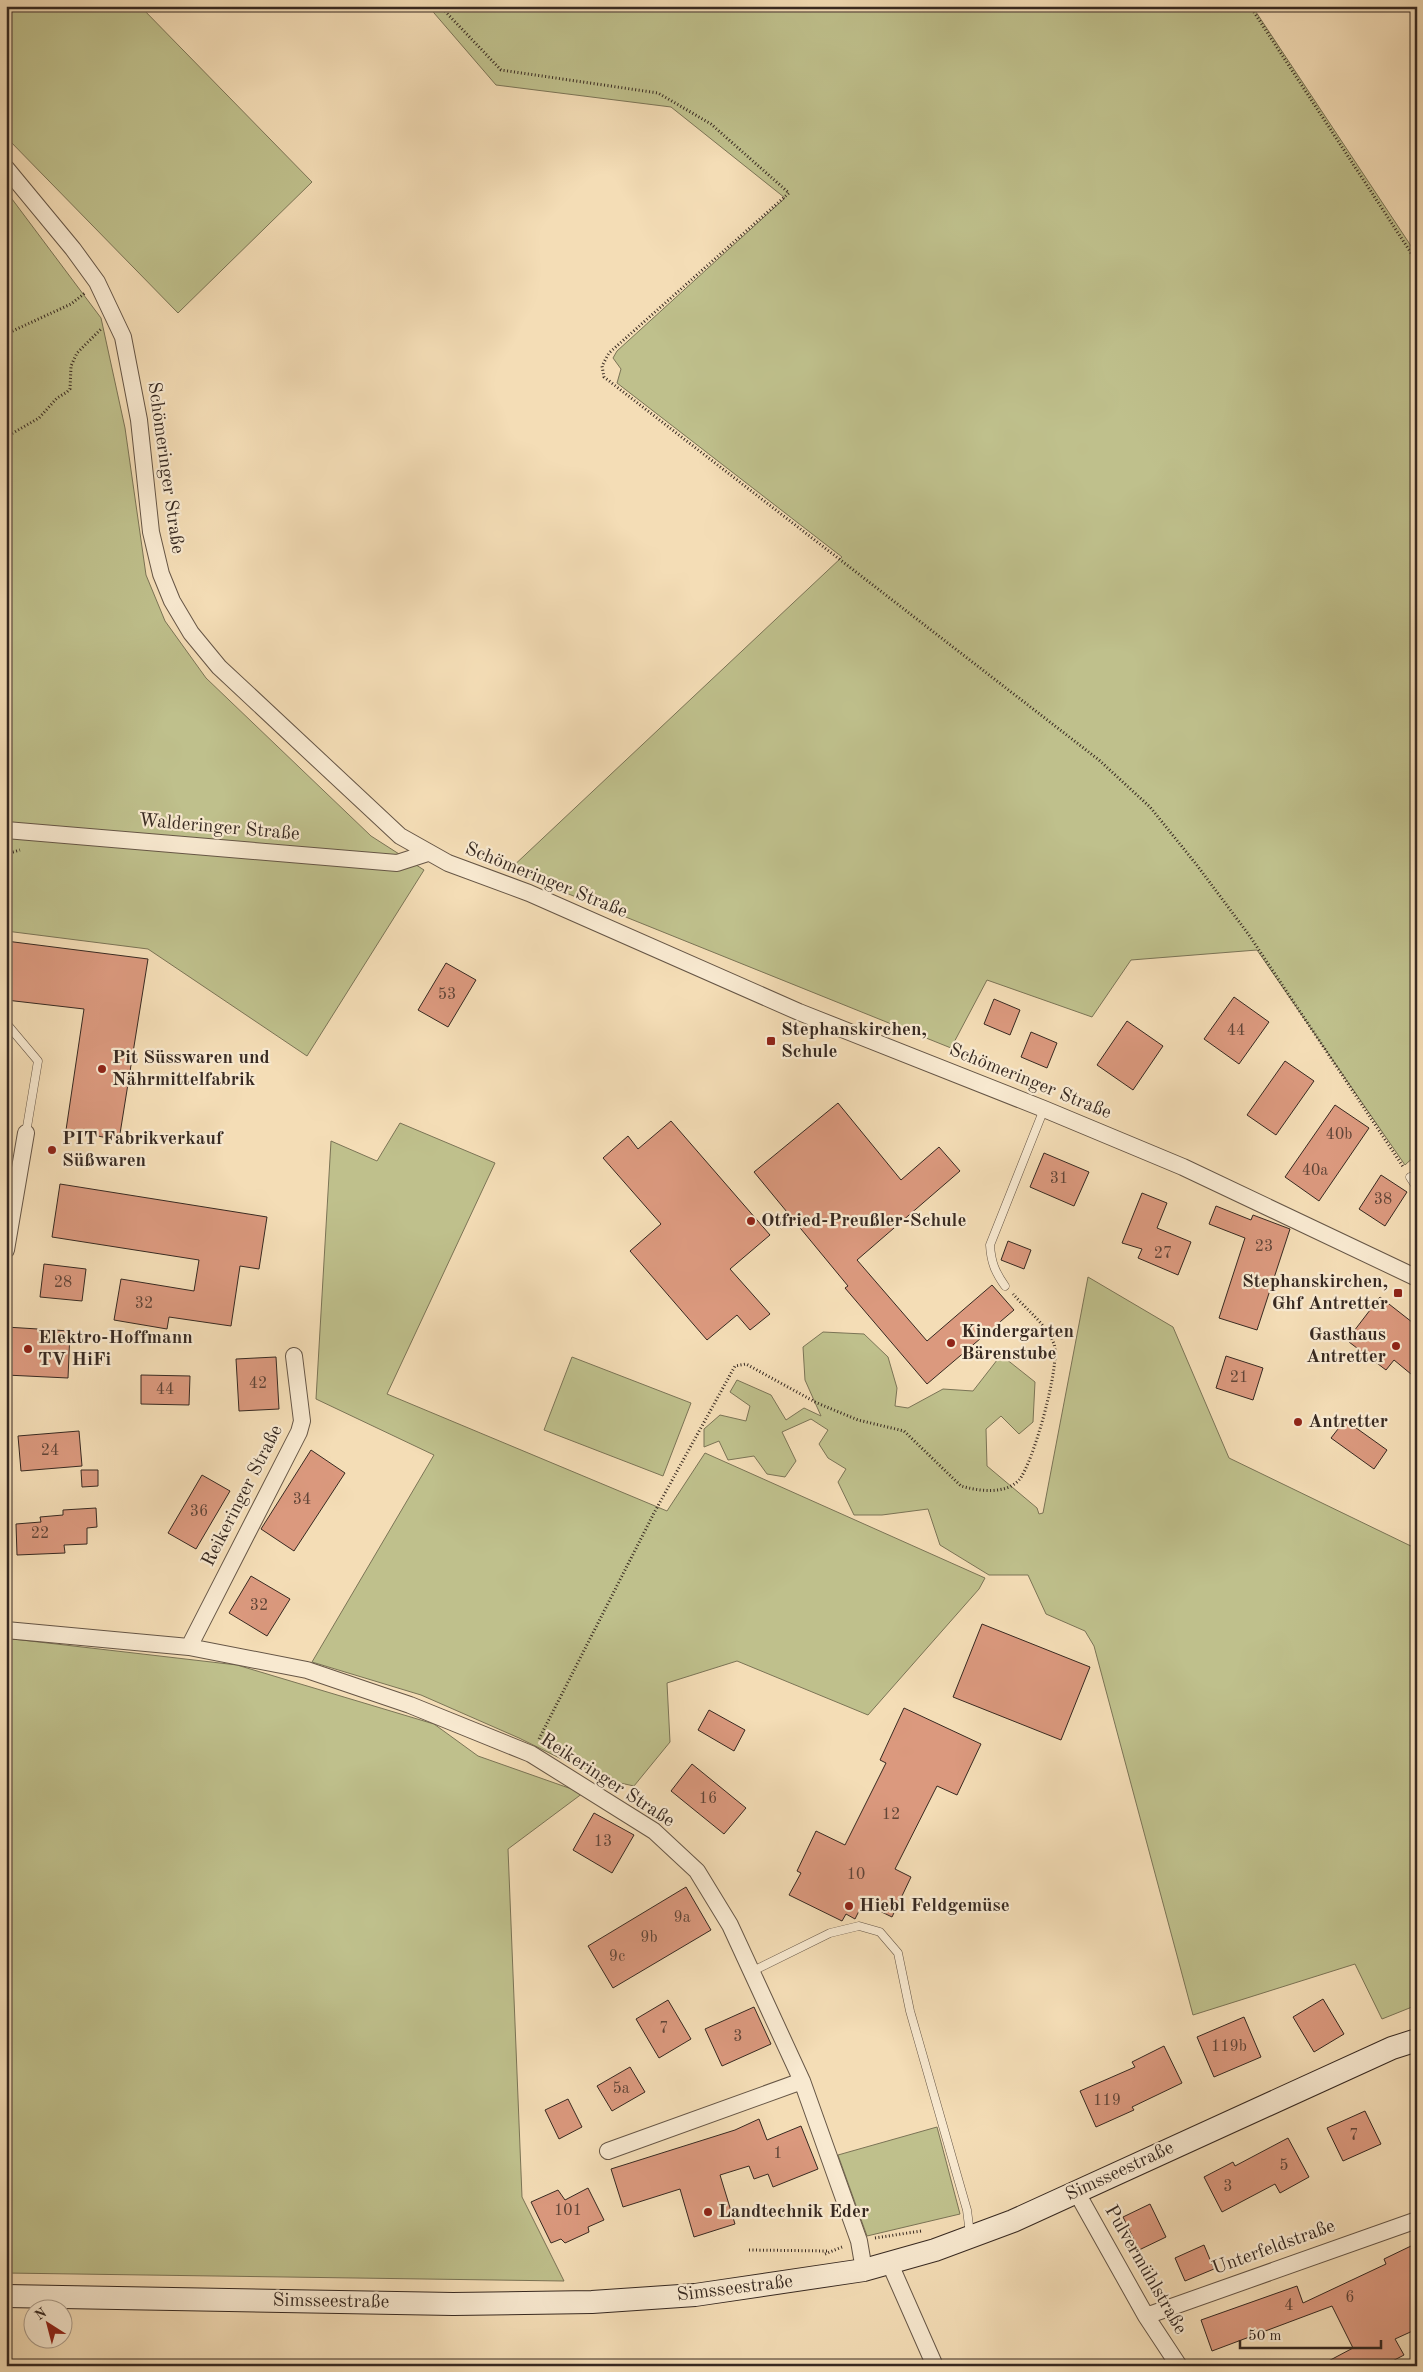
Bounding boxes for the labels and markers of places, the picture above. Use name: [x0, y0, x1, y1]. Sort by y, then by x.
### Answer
place label: Stephanskirchen, Schule: [781, 1021, 927, 1062]
marker: Stephanskirchen, Schule: [765, 1035, 777, 1047]
place label: Pit Süsswaren und Nährmittelfabrik: [112, 1049, 270, 1090]
marker: Pit Süsswaren und Nährmittelfabrik: [96, 1063, 108, 1075]
place label: PIT Fabrikverkauf Süßwaren: [62, 1130, 224, 1171]
marker: PIT Fabrikverkauf Süßwaren: [46, 1144, 58, 1156]
place label: Otfried-Preußler-Schule: [761, 1212, 966, 1231]
marker: Otfried-Preußler-Schule: [745, 1215, 757, 1227]
place label: Stephanskirchen, Ghf Antretter: [1242, 1273, 1388, 1314]
marker: Stephanskirchen, Ghf Antretter: [1392, 1287, 1404, 1299]
place label: Kindergarten Bärenstube: [961, 1323, 1074, 1364]
place label: Gasthaus Antretter: [1306, 1326, 1386, 1367]
place label: Elektro-Hoffmann TV HiFi: [38, 1329, 193, 1370]
marker: Kindergarten Bärenstube: [945, 1337, 957, 1349]
marker: Gasthaus Antretter: [1390, 1340, 1402, 1352]
marker: Elektro-Hoffmann TV HiFi: [22, 1343, 34, 1355]
place label: Antretter: [1308, 1413, 1388, 1432]
marker: Antretter: [1292, 1416, 1304, 1428]
place label: Hiebl Feldgemüse: [859, 1897, 1010, 1916]
marker: Hiebl Feldgemüse: [843, 1900, 855, 1912]
place label: Landtechnik Eder: [718, 2203, 869, 2222]
marker: Landtechnik Eder: [702, 2206, 714, 2218]

